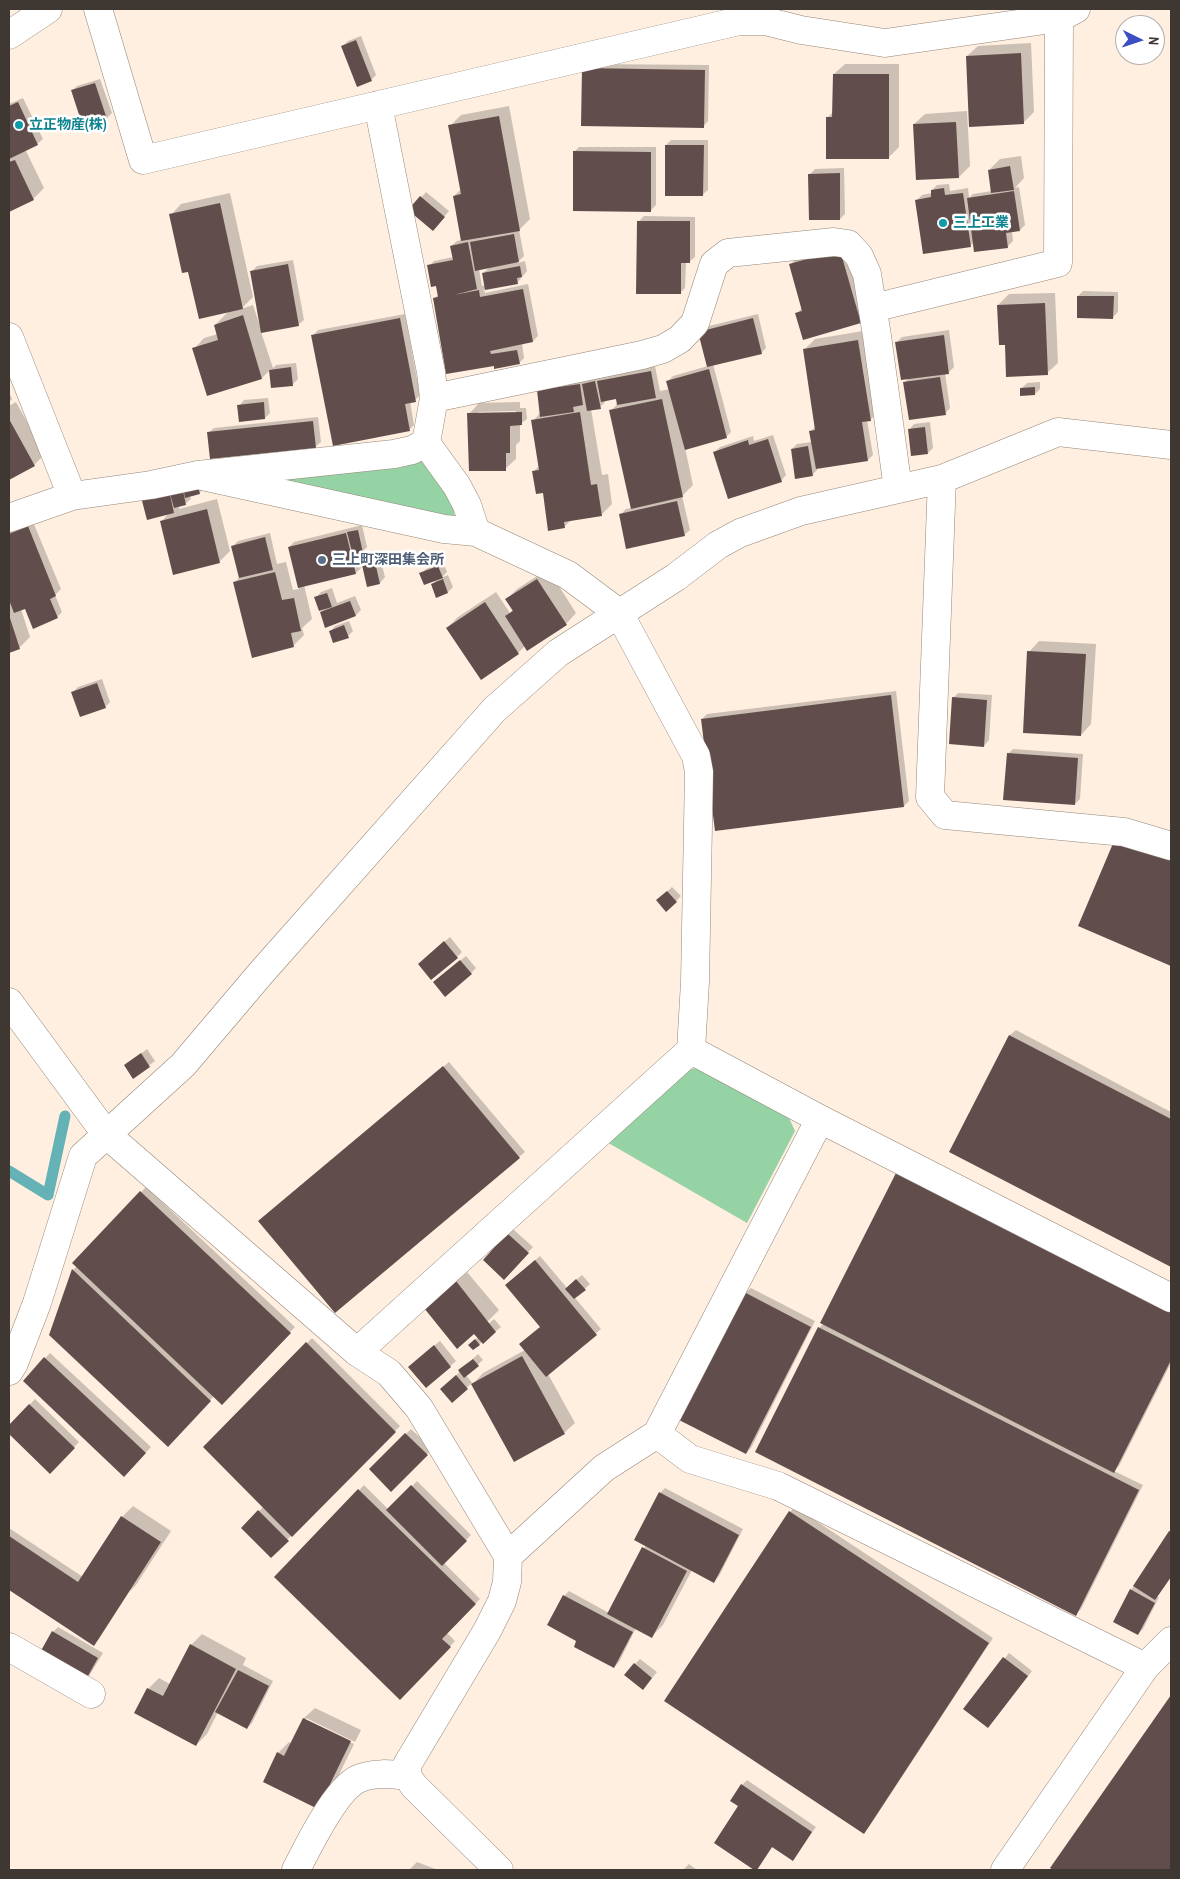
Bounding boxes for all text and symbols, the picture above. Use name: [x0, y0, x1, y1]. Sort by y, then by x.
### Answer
north arrow: [1115, 15, 1165, 65]
text: N: [1145, 36, 1163, 46]
place label: 立正物産(株): [29, 117, 107, 133]
marker: 立正物産(株): [13, 119, 25, 131]
place label: 三上工業: [953, 215, 1009, 231]
marker: 三上工業: [937, 217, 949, 229]
place label: 三上町深田集会所: [332, 552, 444, 568]
marker: 三上町深田集会所: [316, 554, 328, 566]

